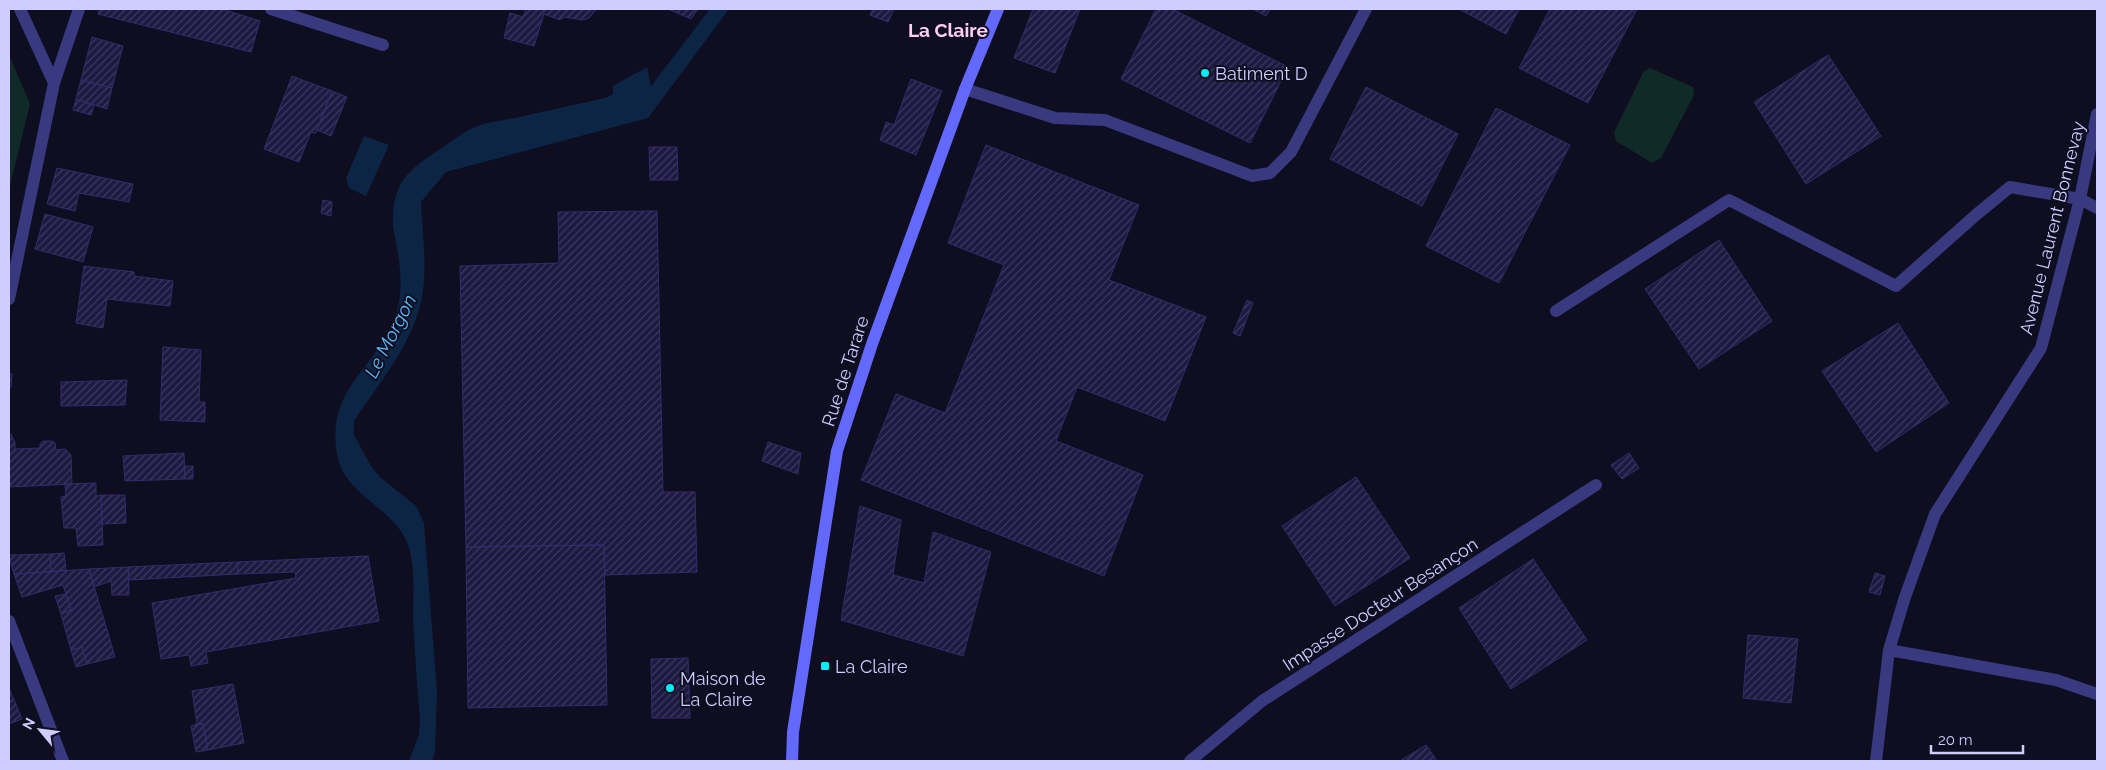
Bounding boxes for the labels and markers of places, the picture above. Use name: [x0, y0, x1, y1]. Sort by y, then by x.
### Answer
place label: Batiment D: [1215, 63, 1308, 84]
marker: Batiment D: [1199, 67, 1211, 79]
place label: La Claire: [835, 656, 908, 677]
marker: La Claire: [819, 660, 831, 672]
place label: Maison de La Claire: [680, 668, 766, 710]
marker: Maison de La Claire: [664, 682, 676, 694]

